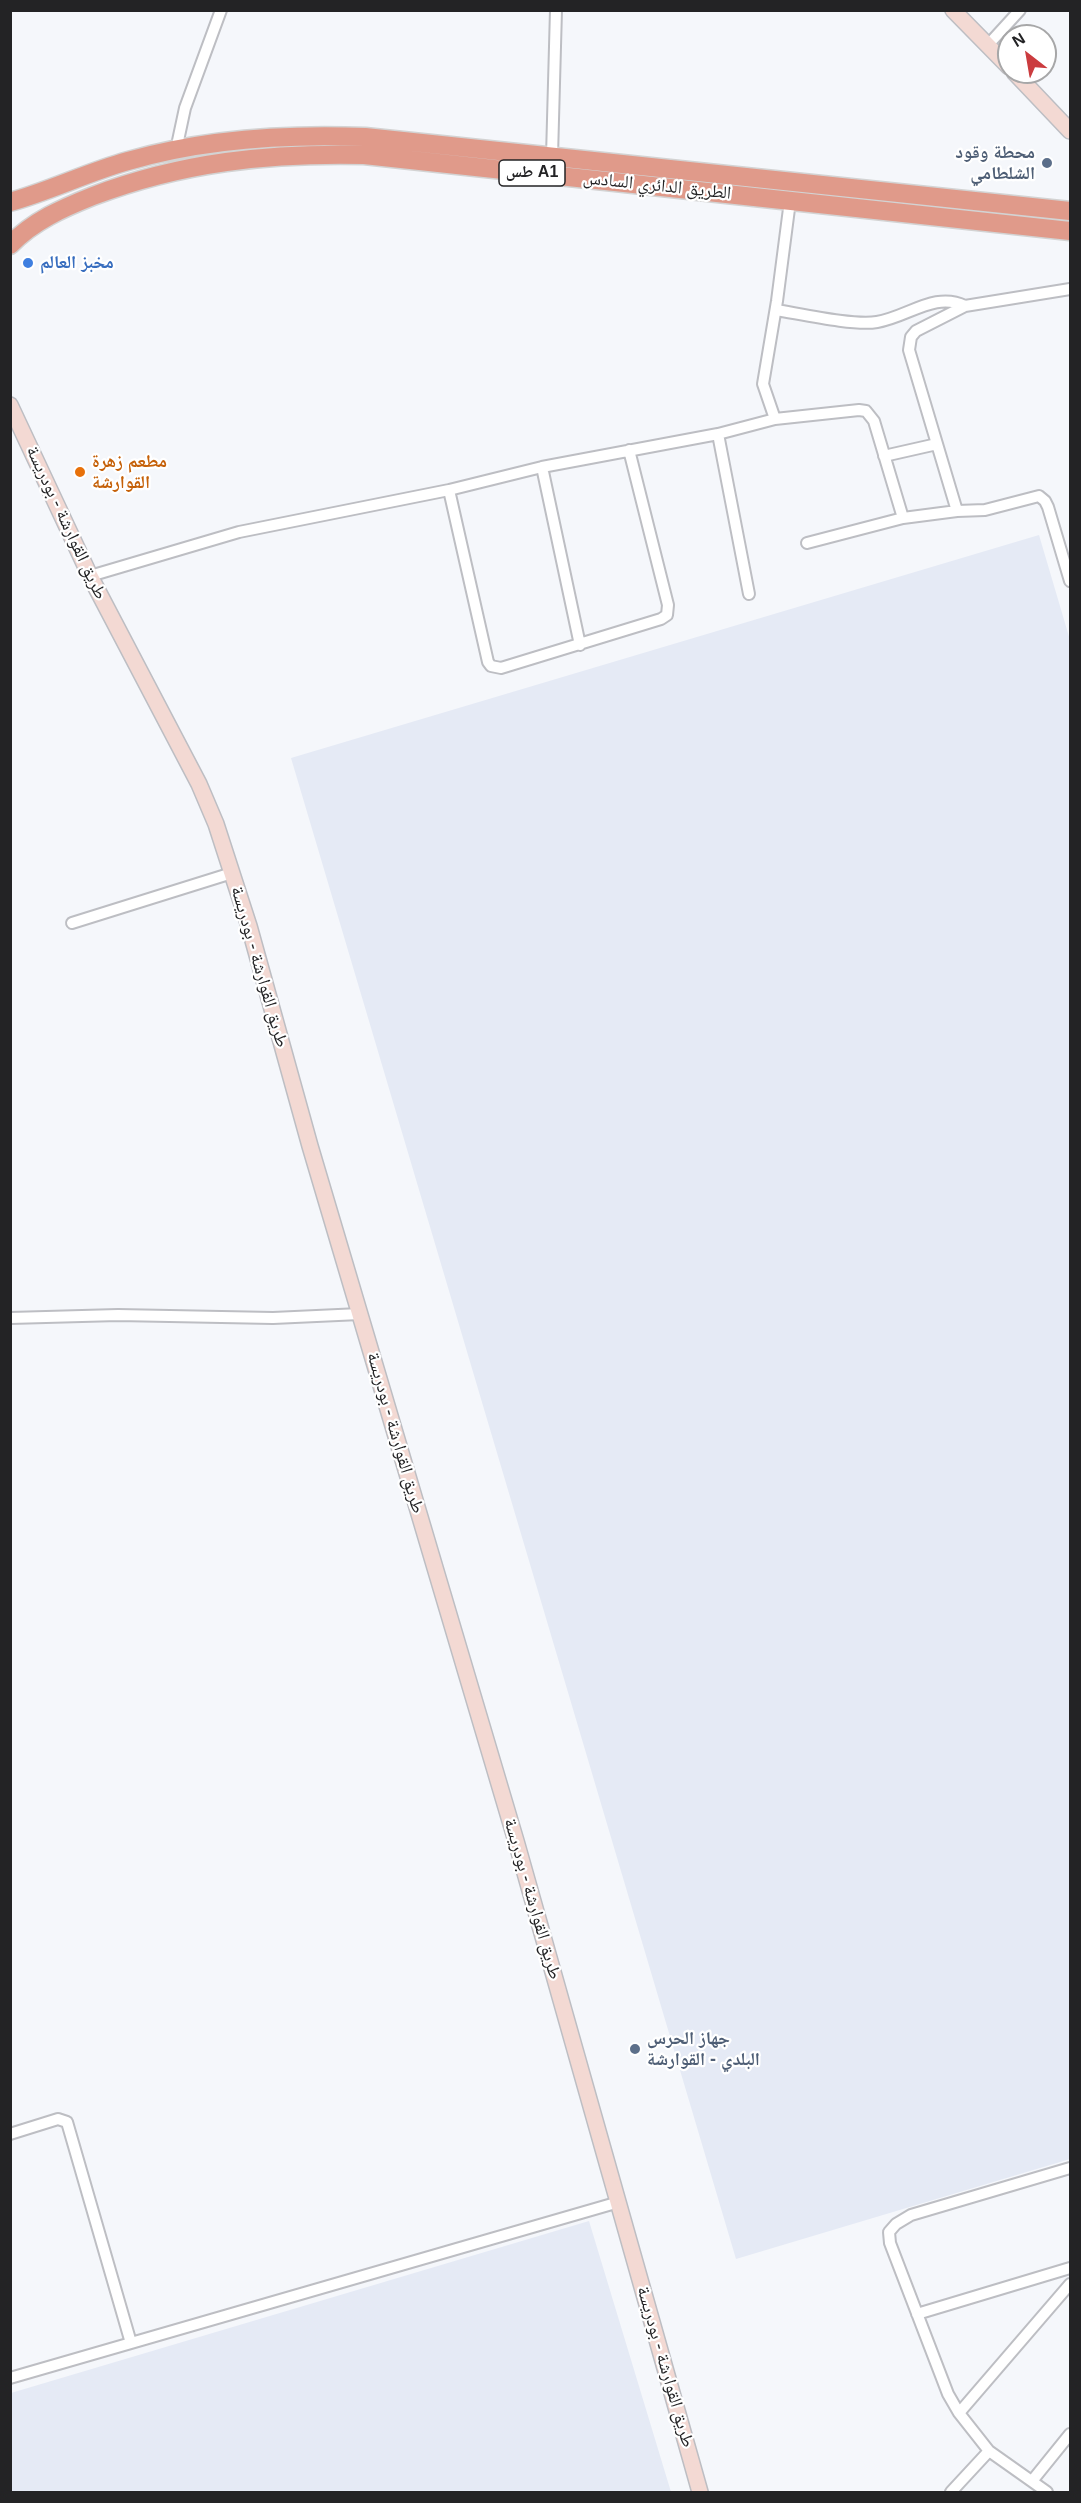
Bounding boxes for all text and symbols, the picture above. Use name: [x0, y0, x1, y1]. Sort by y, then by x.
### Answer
north arrow: [997, 24, 1057, 84]
text: N: [1009, 30, 1028, 50]
place label: محطة وقود الشلطامي: [955, 142, 1035, 184]
marker: محطة وقود الشلطامي: [1040, 156, 1054, 170]
road number: طس A1: [499, 160, 565, 186]
street label: الطريق الدائري السادس: [582, 167, 732, 205]
place label: مخبز العالم: [40, 252, 114, 274]
marker: مخبز العالم: [21, 256, 35, 270]
street label: طريق القوارشة - بودريسة: [21, 443, 111, 603]
place label: مطعم زهرة القوارشة: [92, 451, 167, 494]
marker: مطعم زهرة القوارشة: [73, 465, 87, 479]
street label: طريق القوارشة - بودريسة: [226, 884, 292, 1050]
street label: طريق القوارشة - بودريسة: [362, 1350, 428, 1516]
street label: طريق القوارشة - بودريسة: [499, 1816, 565, 1982]
place label: جهاز الحرس البلدي - القوارشة: [647, 2028, 760, 2070]
marker: جهاز الحرس البلدي - القوارشة: [628, 2042, 642, 2056]
street label: طريق القوارشة - بودريسة: [632, 2284, 698, 2450]

